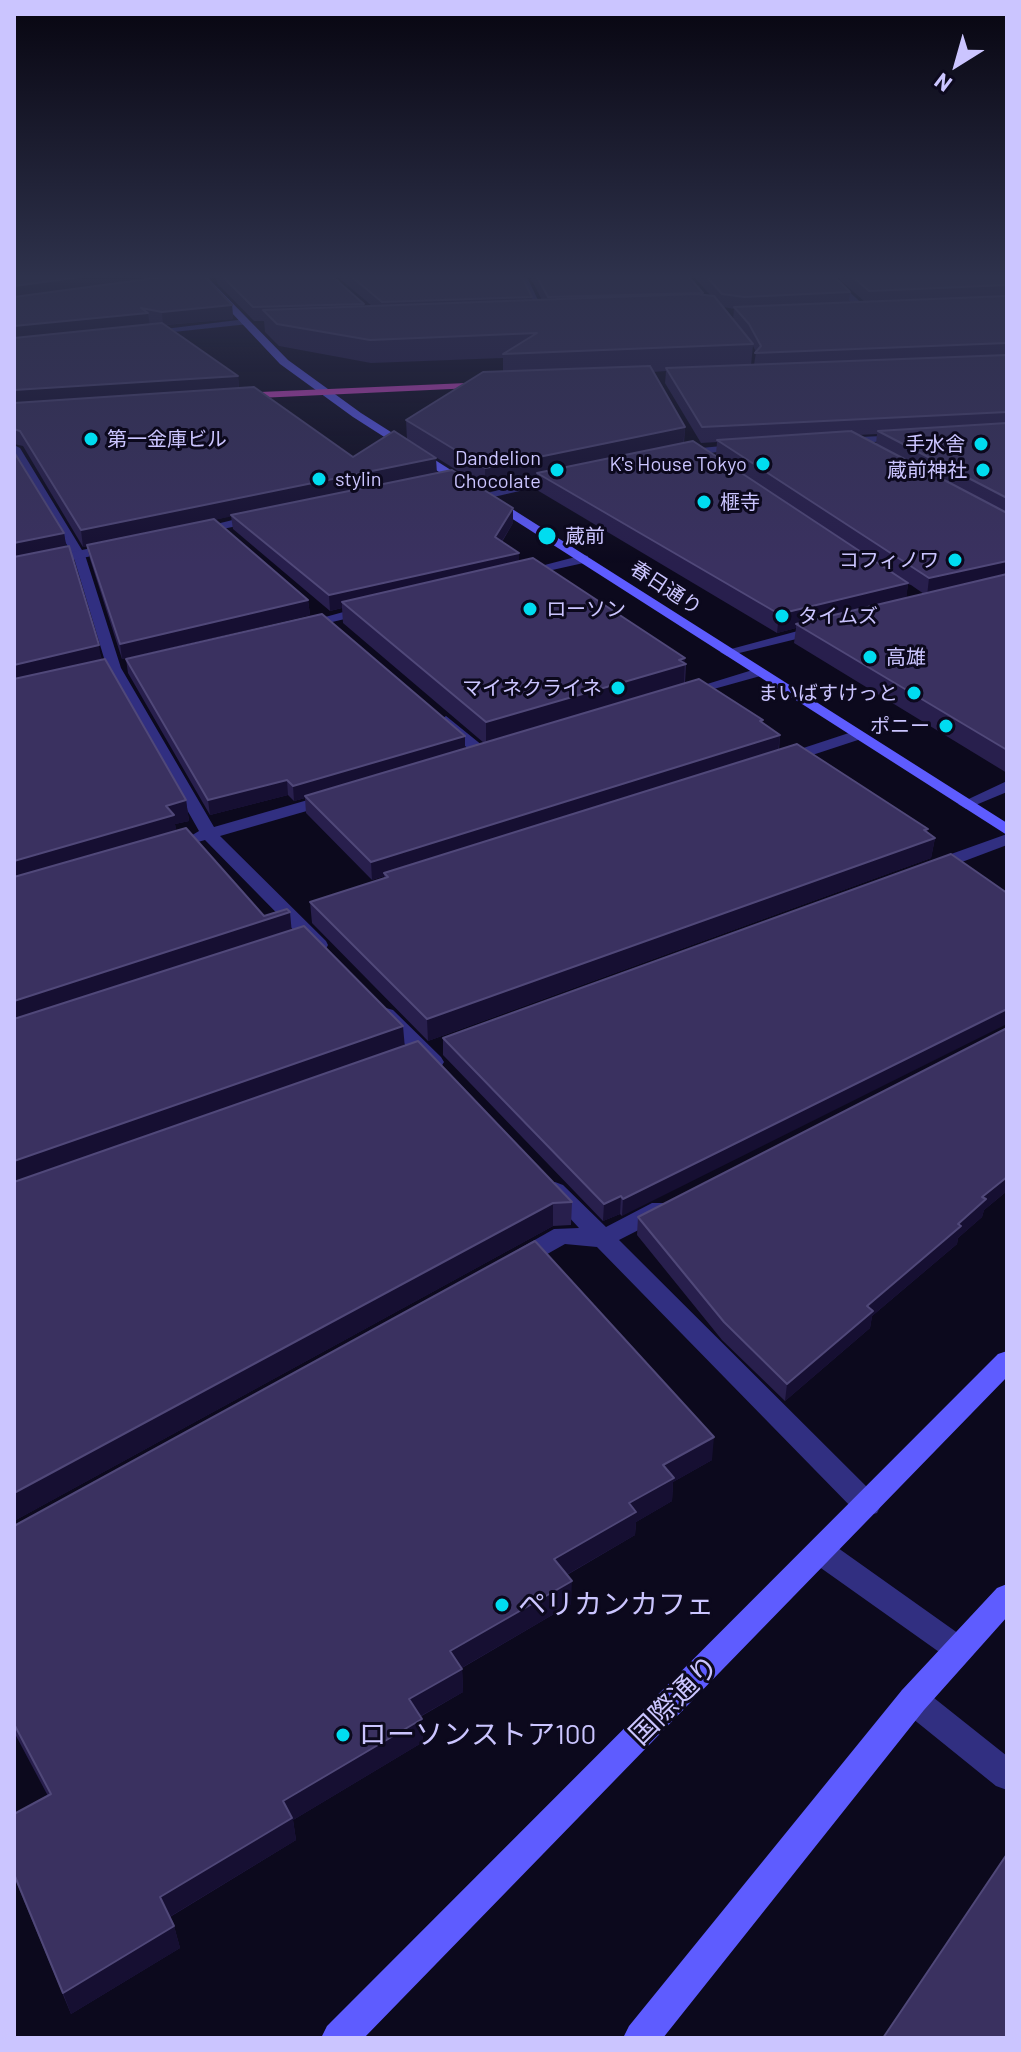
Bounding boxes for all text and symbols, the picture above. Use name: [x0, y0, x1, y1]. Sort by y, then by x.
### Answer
north arrow: [917, 24, 997, 104]
text: N: [929, 68, 956, 98]
place label: 第一金庫ビル: [107, 427, 227, 451]
marker: 第一金庫ビル: [82, 430, 100, 448]
place label: 手水舎: [905, 432, 965, 456]
marker: 手水舎: [972, 435, 990, 453]
place label: Dandelion Chocolate: [454, 446, 541, 493]
place label: K's House Tokyo: [609, 452, 747, 476]
marker: K's House Tokyo: [754, 455, 772, 473]
place label: 蔵前神社: [887, 458, 967, 482]
marker: Dandelion Chocolate: [548, 461, 566, 479]
marker: 蔵前神社: [974, 461, 992, 479]
place label: stylin: [335, 467, 382, 491]
marker: stylin: [310, 470, 328, 488]
place label: 榧寺: [720, 490, 760, 514]
marker: 榧寺: [695, 493, 713, 511]
place label: 蔵前: [565, 524, 605, 548]
marker: 蔵前: [536, 525, 558, 547]
place label: コフィノワ: [839, 548, 939, 572]
marker: コフィノワ: [946, 551, 964, 569]
street label: 春日通り: [626, 556, 706, 620]
place label: ローソン: [546, 597, 626, 621]
marker: ローソン: [521, 600, 539, 618]
place label: タイムズ: [798, 604, 878, 628]
marker: タイムズ: [773, 607, 791, 625]
place label: 高雄: [886, 645, 926, 669]
marker: 高雄: [861, 648, 879, 666]
place label: マイネクライネ: [462, 676, 602, 700]
marker: マイネクライネ: [609, 679, 627, 697]
place label: まいばすけっと: [758, 681, 898, 705]
marker: まいばすけっと: [905, 684, 923, 702]
place label: ポニー: [870, 714, 930, 738]
marker: ポニー: [937, 717, 955, 735]
place label: ペリカンカフェ: [518, 1588, 714, 1622]
marker: ペリカンカフェ: [493, 1596, 511, 1614]
street label: 国際通り: [623, 1649, 725, 1751]
place label: ローソンストア100: [359, 1718, 596, 1752]
marker: ローソンストア100: [334, 1726, 352, 1744]

